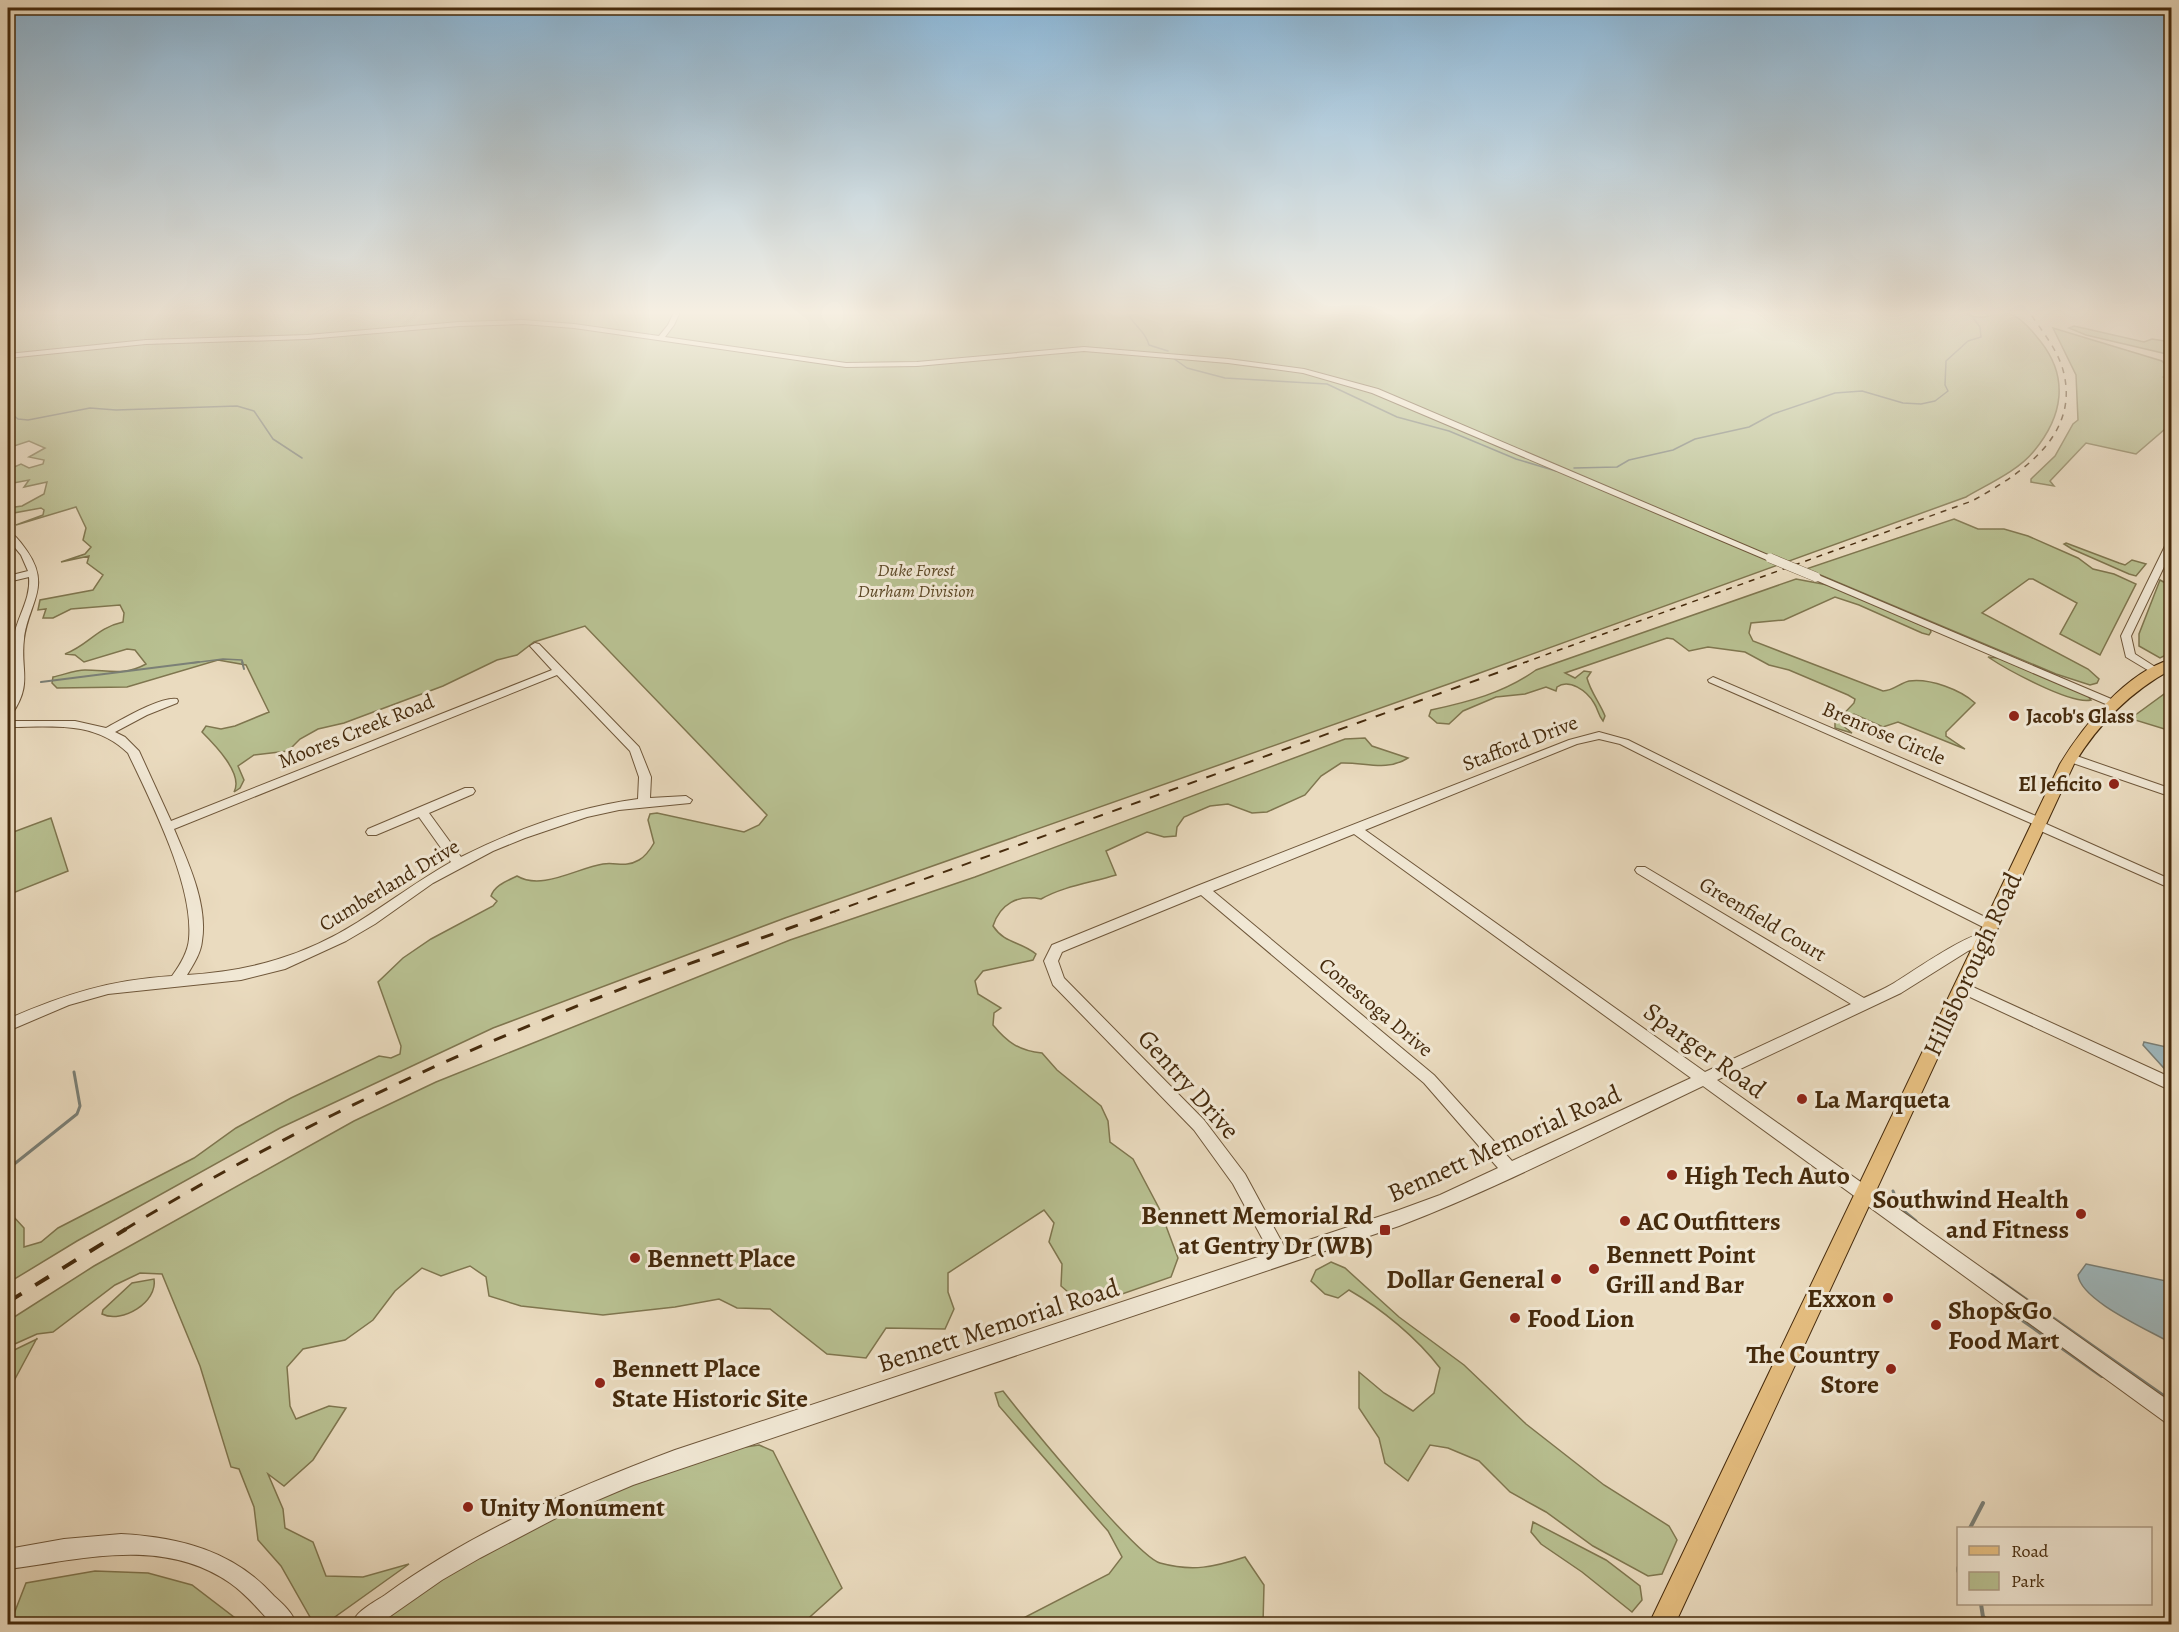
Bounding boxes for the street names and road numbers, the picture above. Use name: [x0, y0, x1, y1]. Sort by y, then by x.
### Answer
street label: Moores Creek Road: [274, 687, 439, 775]
street label: Brenrose Circle: [1818, 694, 1950, 772]
street label: Stafford Drive: [1458, 708, 1582, 778]
street label: Cumberland Drive: [314, 832, 464, 938]
street label: Hillsborough Road: [1915, 867, 2030, 1062]
street label: Greenfield Court: [1694, 870, 1832, 968]
street label: Conestoga Drive: [1313, 951, 1439, 1063]
street label: Sparger Road: [1636, 994, 1773, 1107]
street label: Gentry Drive: [1130, 1022, 1247, 1147]
street label: Bennett Memorial Road: [1382, 1076, 1627, 1211]
street label: Bennett Memorial Road: [873, 1270, 1123, 1381]

